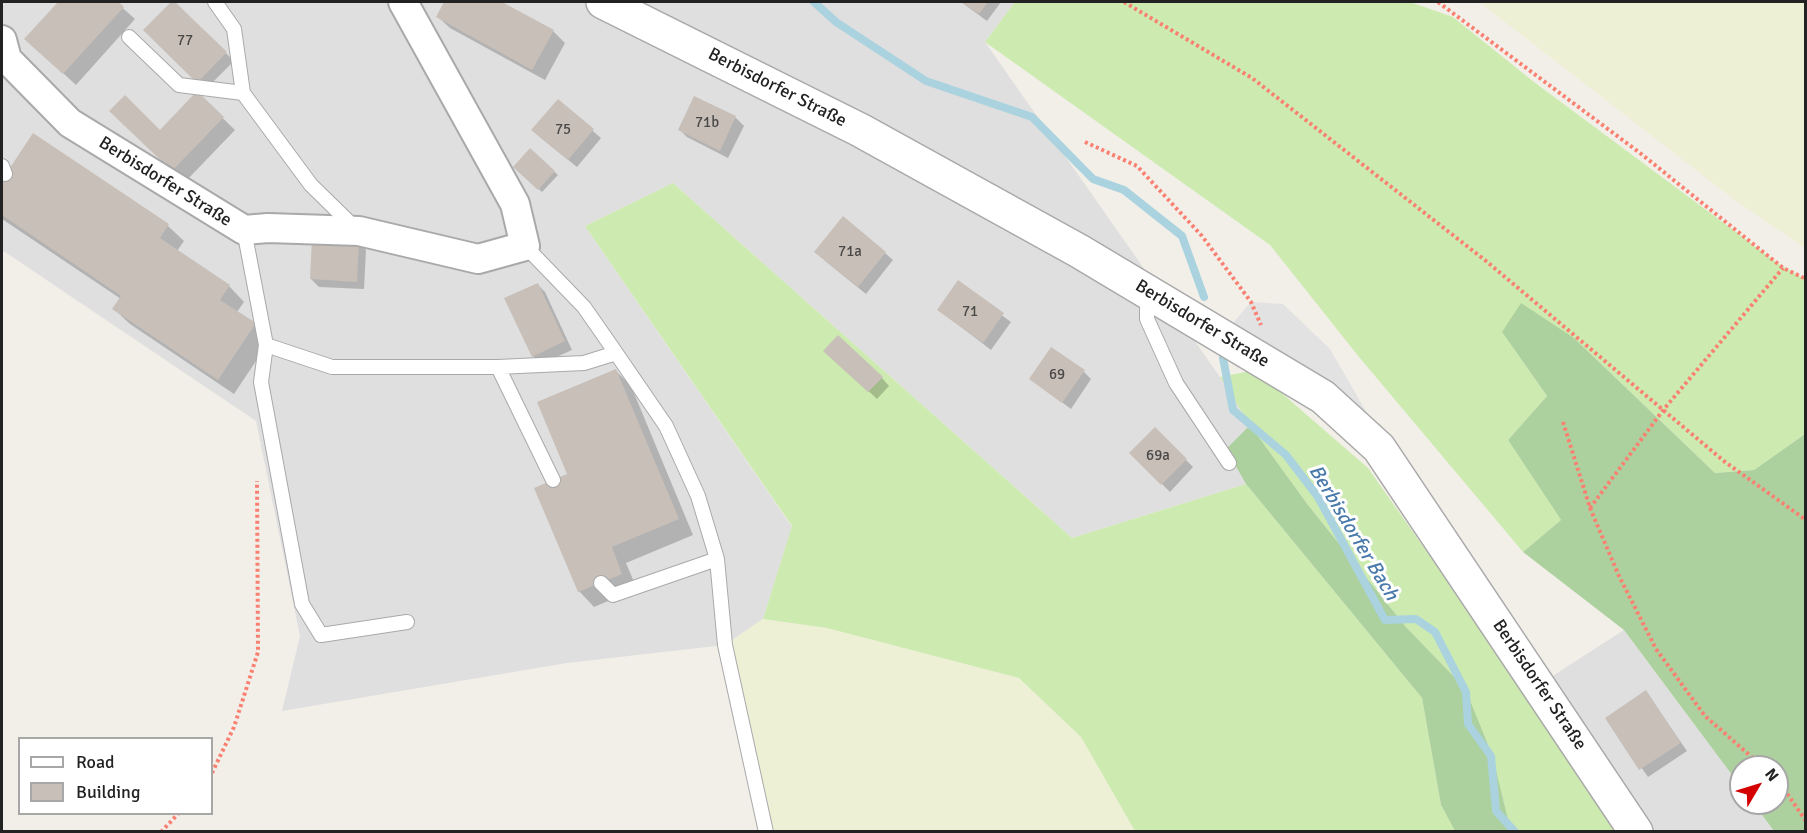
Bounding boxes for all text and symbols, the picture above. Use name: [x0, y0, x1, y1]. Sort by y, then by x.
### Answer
house number: 77: [177, 32, 193, 50]
street label: Berbisdorfer Straße: [704, 44, 850, 132]
house number: 71b: [695, 114, 719, 132]
house number: 75: [555, 121, 571, 139]
street label: Berbisdorfer Straße: [95, 132, 235, 232]
house number: 71a: [838, 243, 862, 261]
street label: Berbisdorfer Straße: [1131, 275, 1273, 373]
house number: 71: [962, 303, 978, 321]
house number: 69: [1049, 366, 1065, 384]
house number: 69a: [1146, 447, 1170, 465]
water label: Berbisdorfer Bach: [1303, 461, 1403, 605]
street label: Berbisdorfer Straße: [1487, 616, 1591, 754]
legend: [18, 737, 213, 815]
text: Road: [76, 751, 115, 773]
north arrow: [1729, 755, 1789, 815]
text: N: [1760, 765, 1783, 786]
text: Building: [76, 781, 140, 803]

